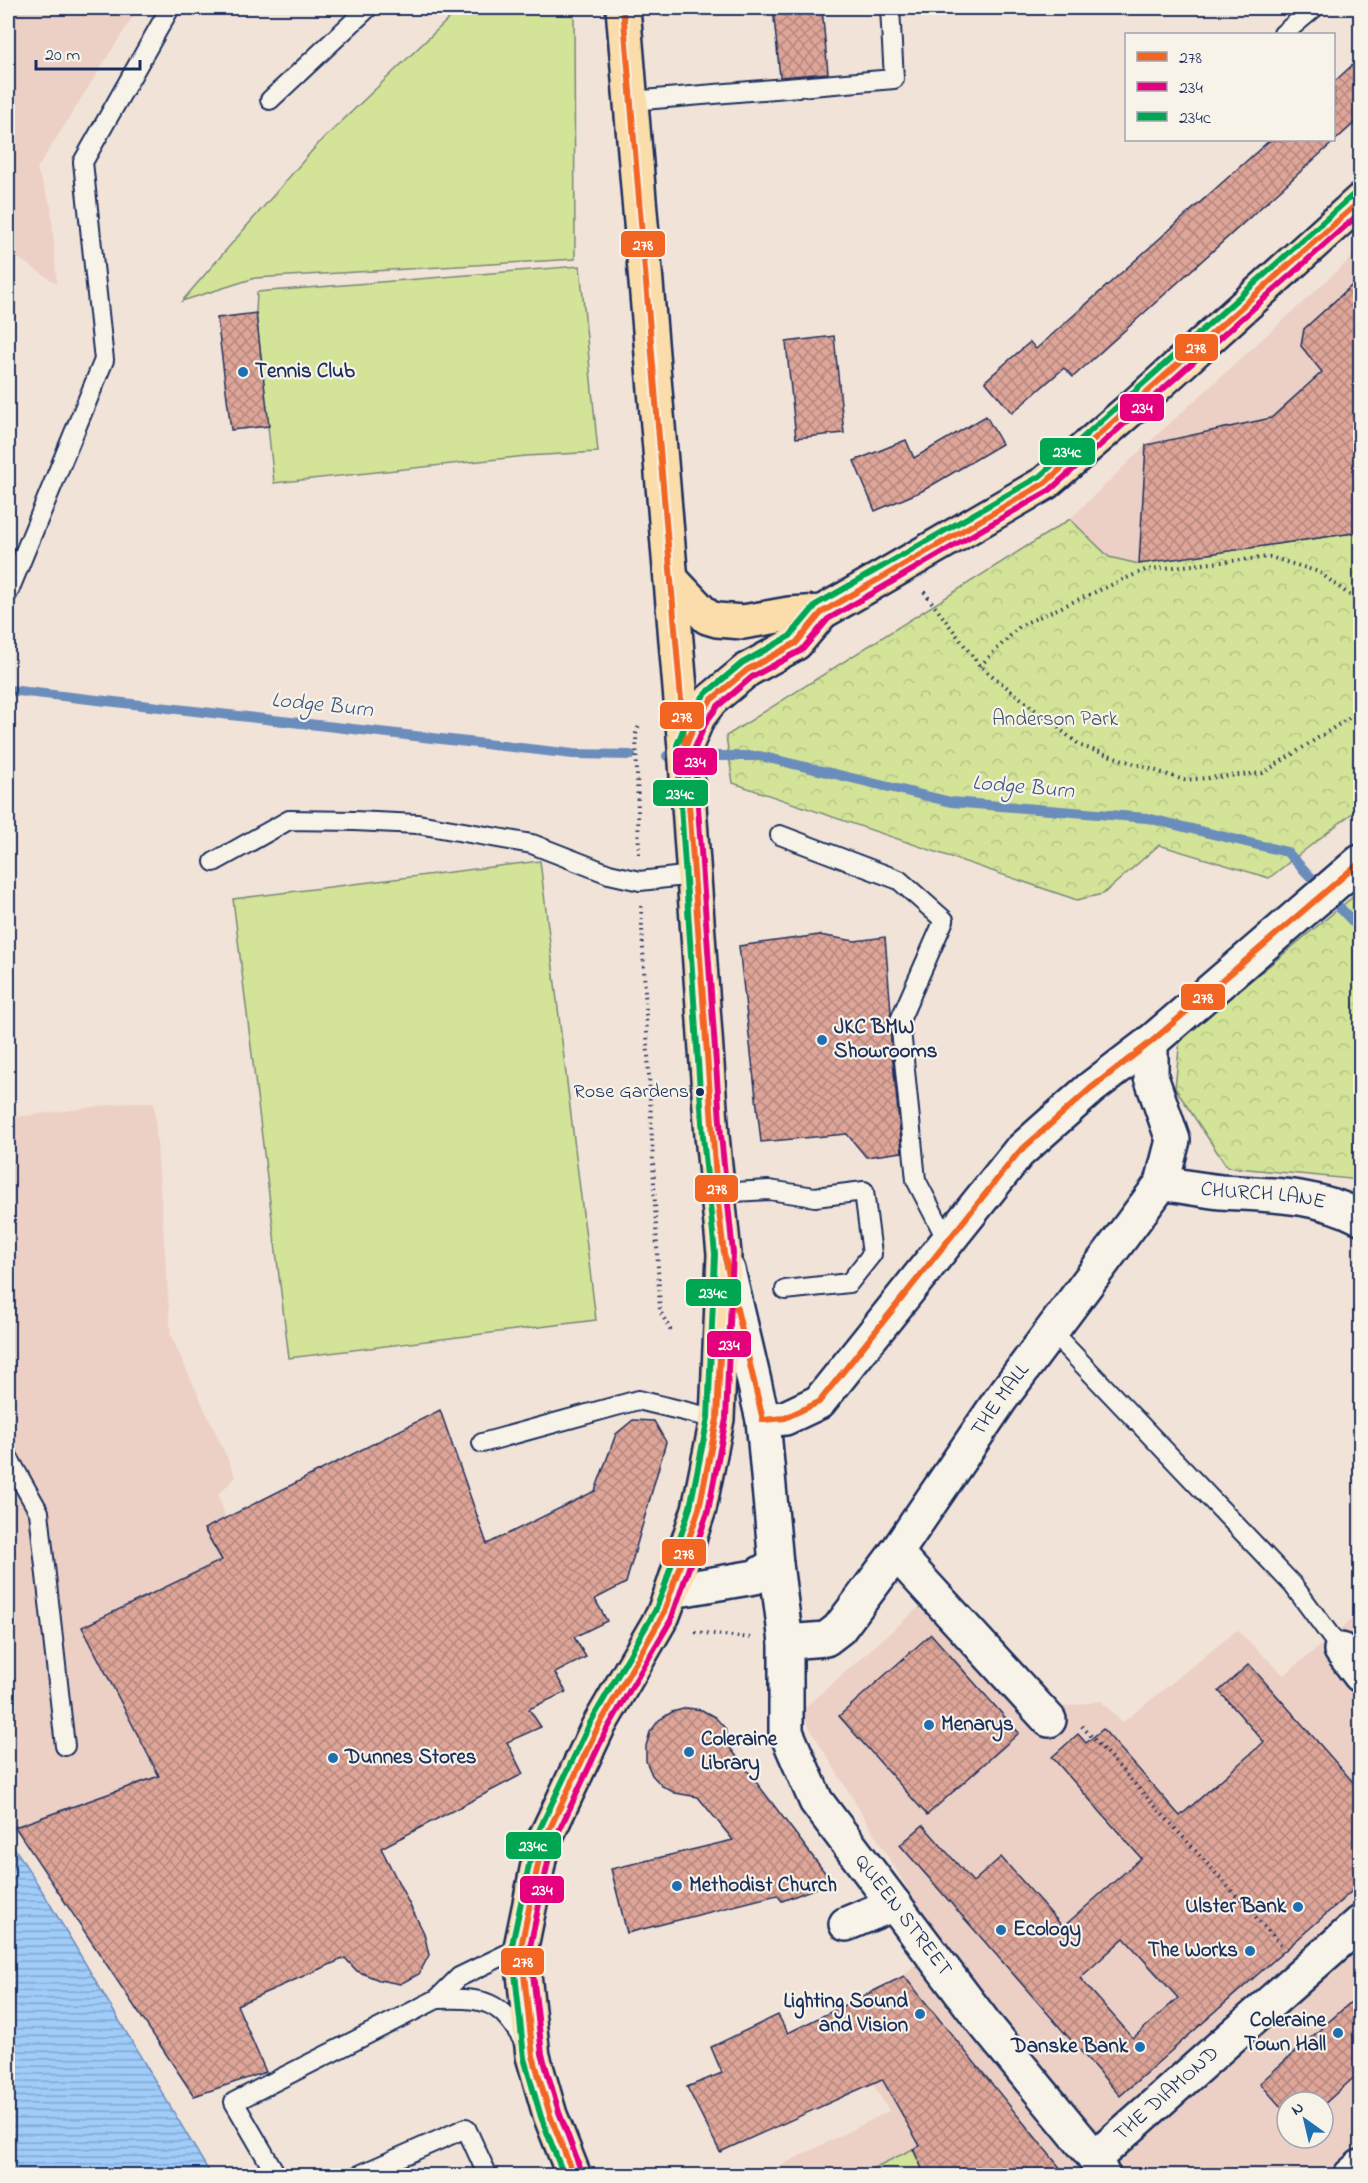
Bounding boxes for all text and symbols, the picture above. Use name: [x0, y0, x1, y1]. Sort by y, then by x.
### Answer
scale bar: [36, 33, 140, 71]
legend: [1125, 33, 1335, 141]
text: 20 m: [45, 43, 80, 69]
text: 278: [1179, 46, 1202, 72]
text: 234: [1179, 76, 1203, 102]
text: 234c: [1179, 106, 1211, 132]
line badge: 278: [620, 230, 666, 258]
text: 278: [632, 234, 653, 258]
line badge: 278: [1174, 333, 1219, 362]
text: 278: [1185, 337, 1206, 361]
place label: Tennis Club: [255, 357, 356, 387]
marker: Tennis Club: [236, 365, 250, 379]
line badge: 234: [1119, 393, 1165, 422]
text: 234: [1130, 397, 1153, 421]
line badge: 234c: [1039, 437, 1096, 466]
text: 234c: [1052, 441, 1082, 465]
water label: Lodge Burn: [270, 685, 376, 727]
line badge: 278: [659, 701, 705, 730]
park label: Anderson Park: [992, 705, 1119, 735]
text: 278: [671, 706, 692, 730]
line badge: 234: [672, 747, 718, 776]
text: 234: [683, 751, 706, 775]
water label: Lodge Burn: [971, 768, 1076, 808]
line badge: 234c: [652, 779, 709, 807]
text: 234c: [665, 783, 695, 807]
line badge: 278: [1180, 983, 1226, 1011]
text: 278: [1192, 987, 1213, 1011]
place label: JKC BMW Showrooms: [834, 1013, 938, 1067]
marker: JKC BMW Showrooms: [815, 1033, 829, 1047]
place label: Rose Gardens: [574, 1078, 689, 1107]
marker: Rose Gardens: [694, 1086, 706, 1098]
line badge: 278: [694, 1174, 739, 1203]
street label: CHURCH LANE: [1199, 1175, 1329, 1218]
text: 278: [706, 1178, 727, 1202]
line badge: 234c: [685, 1278, 742, 1307]
text: 234c: [698, 1282, 728, 1306]
line badge: 234: [706, 1330, 752, 1358]
text: 234: [717, 1334, 740, 1358]
street label: THE MALL: [964, 1357, 1037, 1443]
line badge: 278: [661, 1538, 707, 1567]
text: 278: [673, 1543, 694, 1567]
place label: Menarys: [941, 1710, 1014, 1742]
marker: Menarys: [922, 1718, 936, 1732]
place label: Coleraine Library: [701, 1725, 778, 1781]
place label: Dunnes Stores: [344, 1743, 477, 1773]
marker: Coleraine Library: [682, 1745, 696, 1759]
marker: Dunnes Stores: [326, 1751, 340, 1765]
line badge: 234c: [505, 1831, 562, 1860]
text: 234c: [518, 1835, 548, 1859]
street label: QUEEN STREET: [847, 1848, 959, 1983]
place label: Methodist Church: [689, 1871, 837, 1901]
line badge: 234: [519, 1875, 565, 1904]
text: 234: [530, 1879, 553, 1903]
marker: Methodist Church: [670, 1879, 684, 1893]
place label: Ulster Bank: [1185, 1892, 1287, 1922]
marker: Ulster Bank: [1291, 1900, 1305, 1914]
place label: Ecology: [1013, 1915, 1081, 1947]
marker: Ecology: [994, 1923, 1008, 1937]
place label: The Works: [1148, 1936, 1238, 1966]
marker: The Works: [1243, 1944, 1257, 1958]
line badge: 278: [500, 1947, 545, 1976]
text: 278: [512, 1951, 533, 1975]
place label: Lighting Sound and Vision: [783, 1987, 908, 2041]
place label: Coleraine Town Hall: [1244, 2006, 1327, 2060]
marker: Lighting Sound and Vision: [913, 2007, 927, 2021]
marker: Coleraine Town Hall: [1331, 2026, 1345, 2040]
place label: Danske Bank: [1010, 2032, 1129, 2062]
street label: THE DIAMOND: [1108, 2039, 1226, 2149]
marker: Danske Bank: [1133, 2040, 1147, 2054]
north arrow: [1275, 2090, 1335, 2150]
text: N: [1287, 2096, 1309, 2122]

